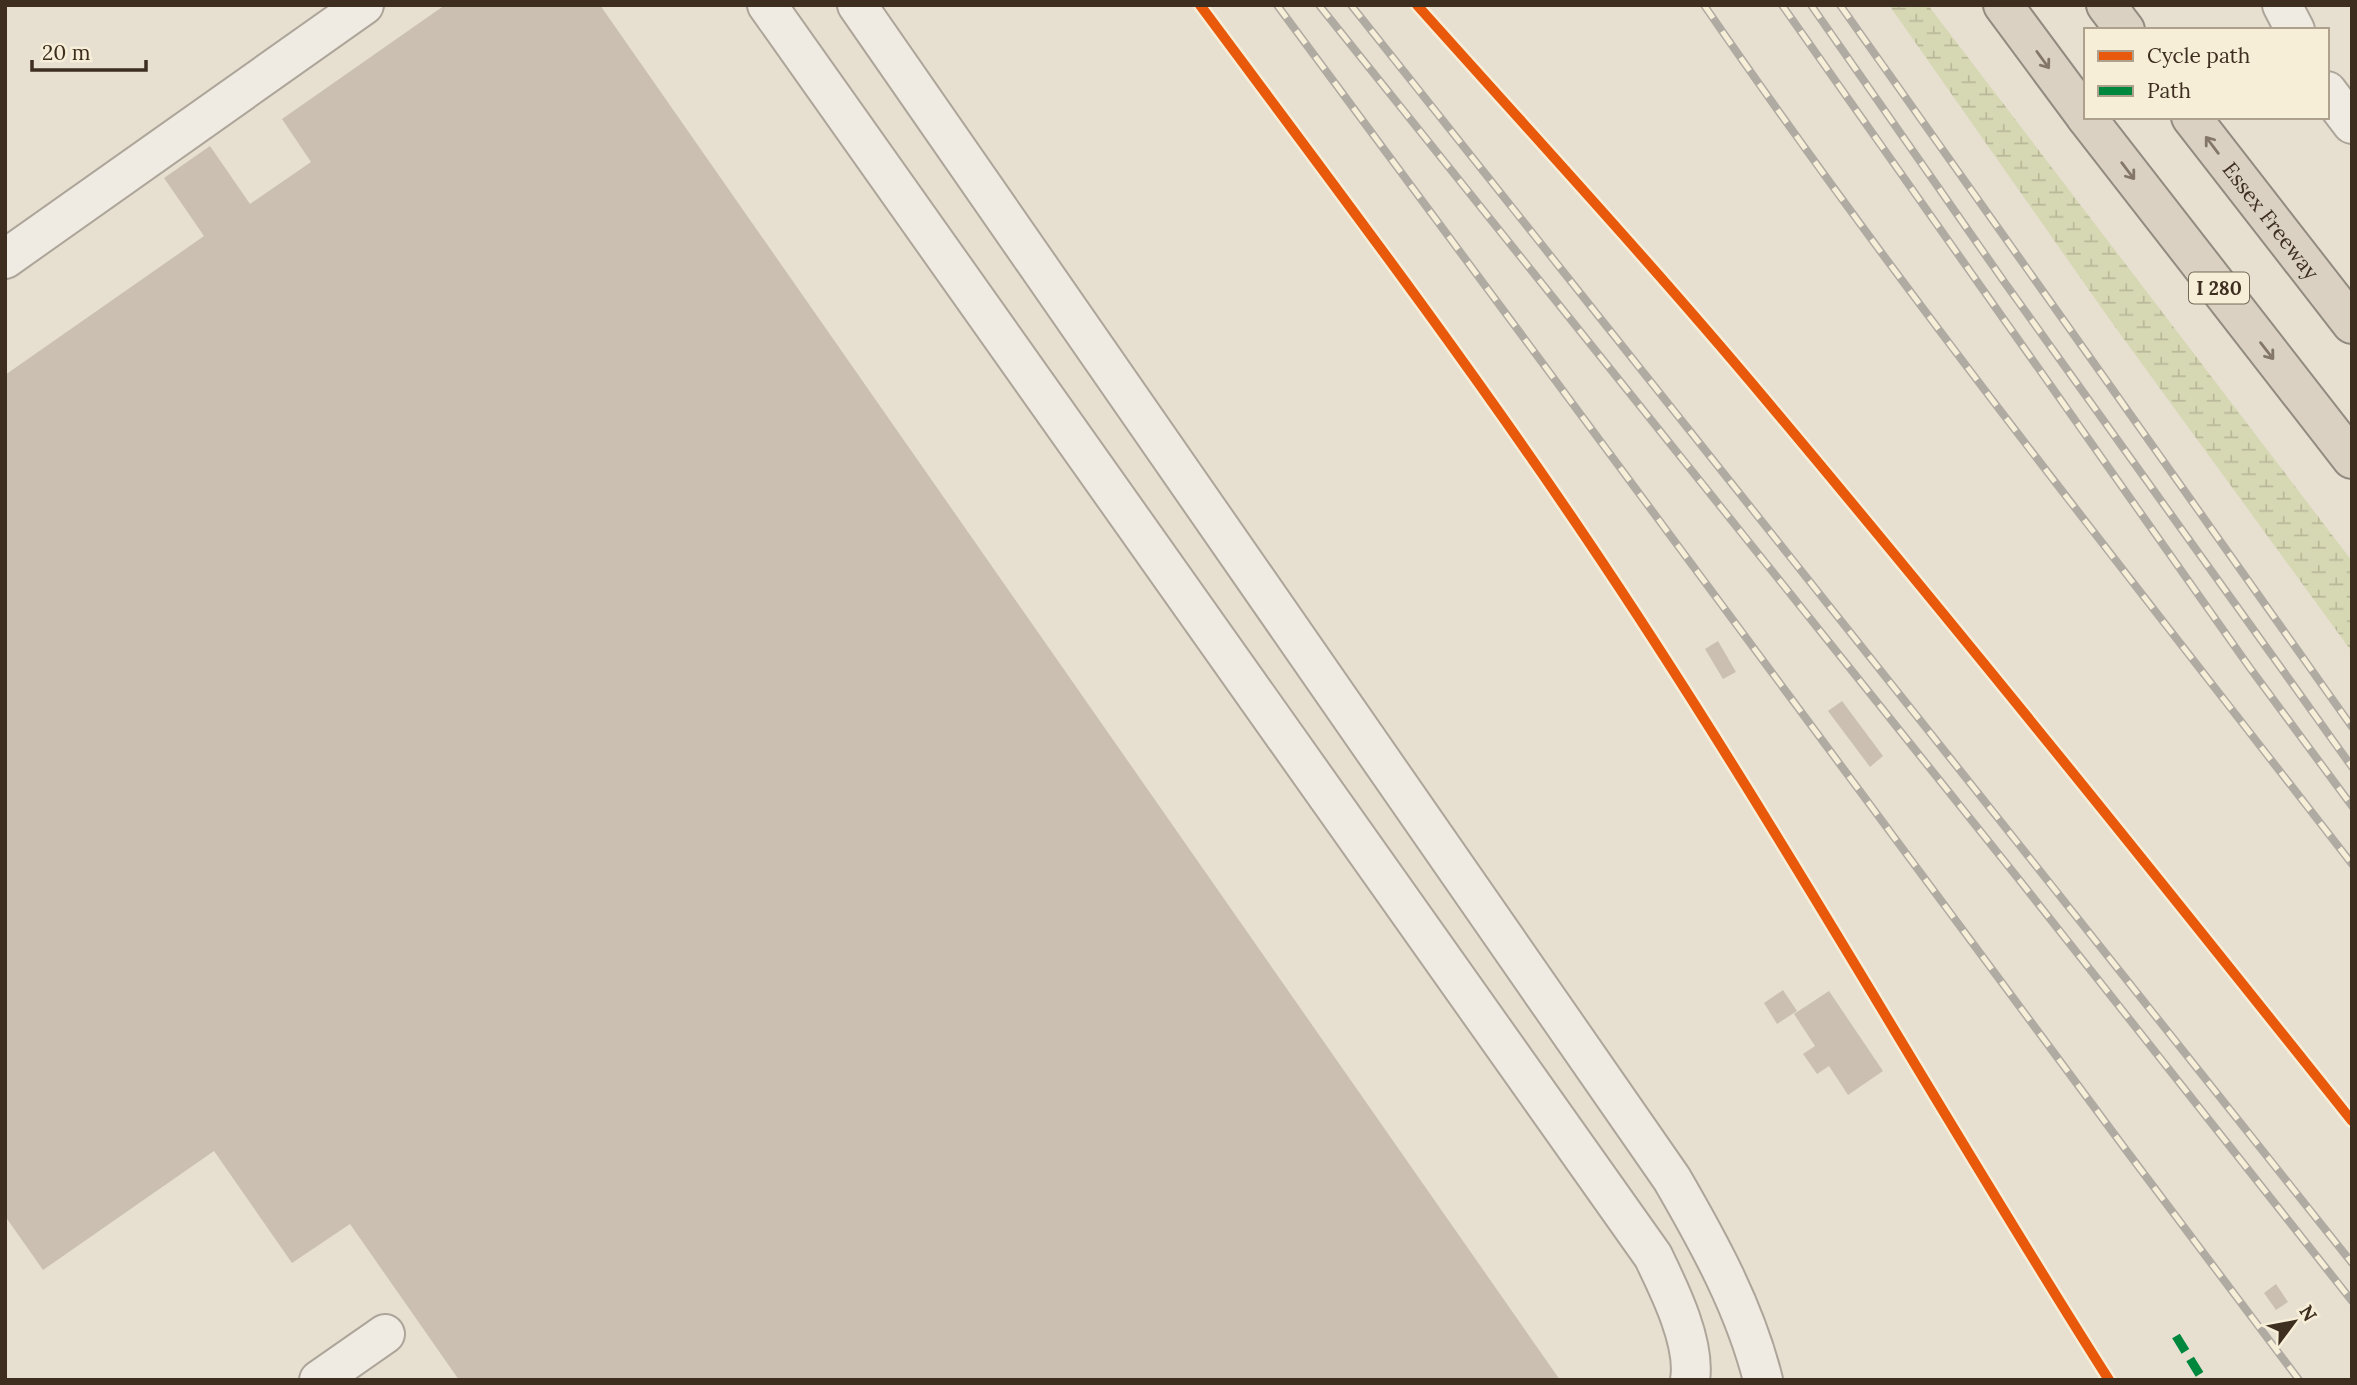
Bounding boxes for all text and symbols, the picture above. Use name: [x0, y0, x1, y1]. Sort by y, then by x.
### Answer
scale bar: [32, 28, 145, 72]
legend: [2084, 28, 2329, 119]
text: 20 m: [42, 39, 91, 66]
text: Cycle path: [2147, 42, 2250, 69]
one-way arrow: [2036, 50, 2051, 69]
text: Path: [2147, 77, 2191, 104]
one-way arrow: [2205, 136, 2220, 155]
street label: Essex Freeway: [2217, 156, 2326, 285]
one-way arrow: [2120, 162, 2135, 180]
road number: I 280: [2189, 272, 2249, 304]
one-way arrow: [2260, 341, 2275, 360]
north arrow: [2259, 1287, 2329, 1357]
text: N: [2294, 1300, 2323, 1326]

